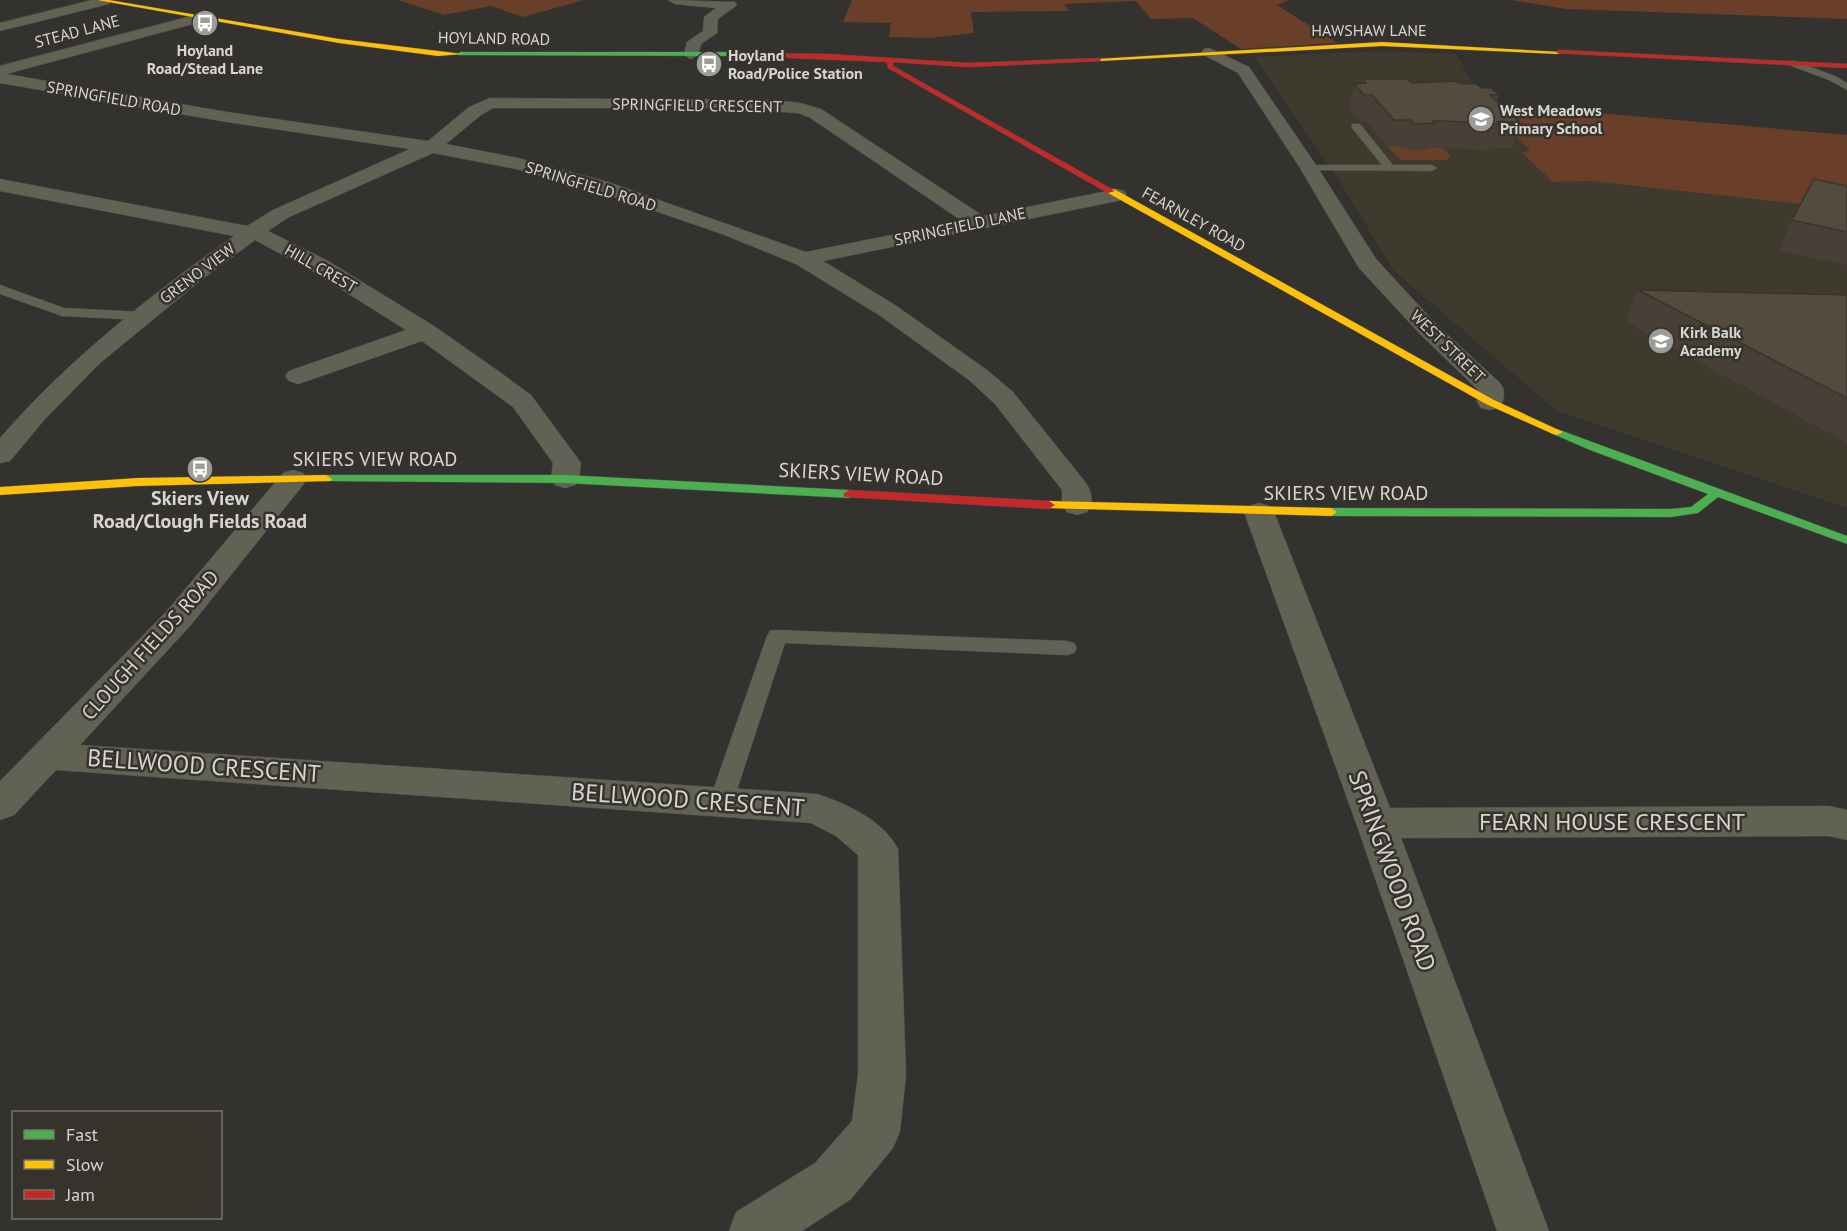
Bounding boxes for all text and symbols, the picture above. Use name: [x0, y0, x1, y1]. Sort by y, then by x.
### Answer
bus stop icon: Hoyland Road/Stead Lane: [190, 8, 220, 38]
street label: STEAD LANE: [32, 10, 122, 52]
street label: HAWSHAW LANE: [1311, 20, 1427, 40]
street label: HOYLAND ROAD: [438, 27, 550, 49]
place label: Hoyland Road/Stead Lane: [147, 40, 263, 78]
place label: Hoyland Road/Police Station: [728, 45, 863, 83]
bus stop icon: Hoyland Road/Police Station: [694, 49, 724, 79]
street label: SPRINGFIELD ROAD: [45, 76, 183, 120]
street label: SPRINGFIELD CRESCENT: [612, 94, 782, 116]
place label: West Meadows Primary School: [1500, 100, 1602, 138]
school or university icon: West Meadows Primary School: [1466, 104, 1496, 134]
street label: SPRINGFIELD ROAD: [523, 157, 659, 215]
street label: FEARNLEY ROAD: [1139, 182, 1249, 256]
street label: SPRINGFIELD LANE: [892, 202, 1028, 250]
street label: GRENO VIEW: [155, 238, 239, 308]
street label: HILL CREST: [281, 239, 361, 297]
street label: WEST STREET: [1407, 306, 1489, 387]
place label: Kirk Balk Academy: [1680, 322, 1742, 360]
school or university icon: Kirk Balk Academy: [1646, 326, 1676, 356]
street label: SKIERS VIEW ROAD: [293, 446, 457, 472]
bus stop icon: Skiers View Road/Clough Fields Road: [185, 454, 215, 484]
street label: SKIERS VIEW ROAD: [778, 457, 944, 491]
street label: SKIERS VIEW ROAD: [1264, 480, 1428, 506]
place label: Skiers View Road/Clough Fields Road: [93, 485, 307, 534]
street label: CLOUGH FIELDS ROAD: [76, 564, 224, 726]
street label: BELLWOOD CRESCENT: [86, 742, 322, 789]
street label: SPRINGWOOD ROAD: [1342, 766, 1443, 975]
street label: BELLWOOD CRESCENT: [570, 776, 806, 823]
street label: FEARN HOUSE CRESCENT: [1479, 806, 1745, 837]
legend: [12, 1111, 222, 1219]
text: Fast: [66, 1123, 98, 1146]
text: Slow: [66, 1153, 104, 1176]
text: Jam: [65, 1183, 95, 1206]

